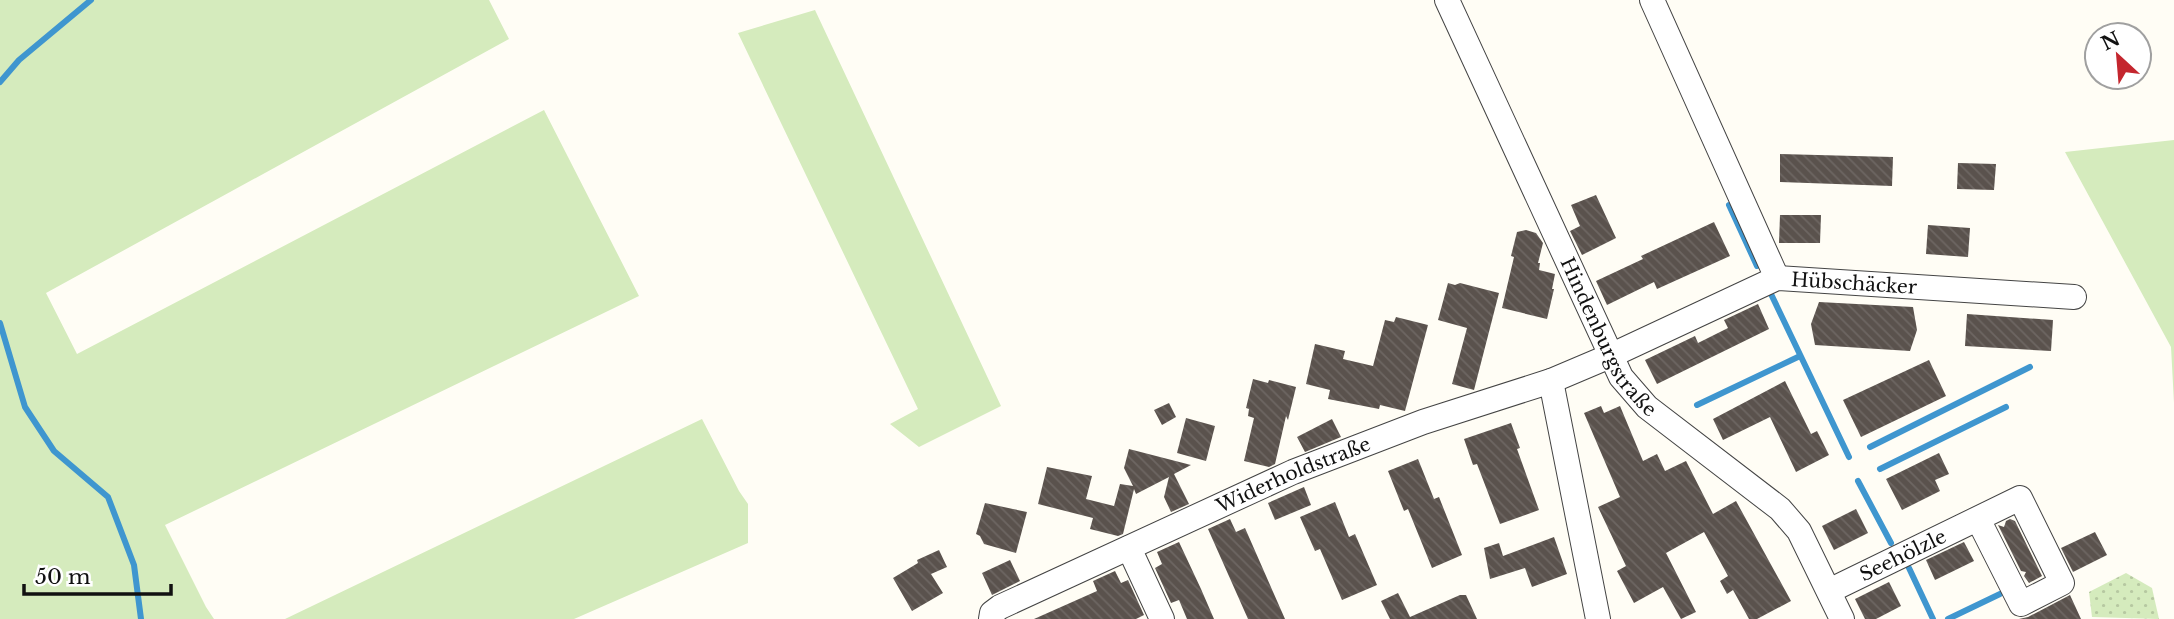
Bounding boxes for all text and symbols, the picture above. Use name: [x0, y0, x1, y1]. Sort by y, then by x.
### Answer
north arrow: [2083, 21, 2153, 91]
text: N: [2098, 27, 2124, 55]
street label: Hindenburgstraße: [1556, 254, 1661, 421]
street label: Hübschäcker: [1790, 267, 1918, 298]
street label: Widerholdstraße: [1212, 432, 1374, 518]
street label: Seehölzle: [1856, 524, 1950, 586]
scale bar: [24, 552, 172, 596]
text: 50 m: [35, 564, 91, 590]

